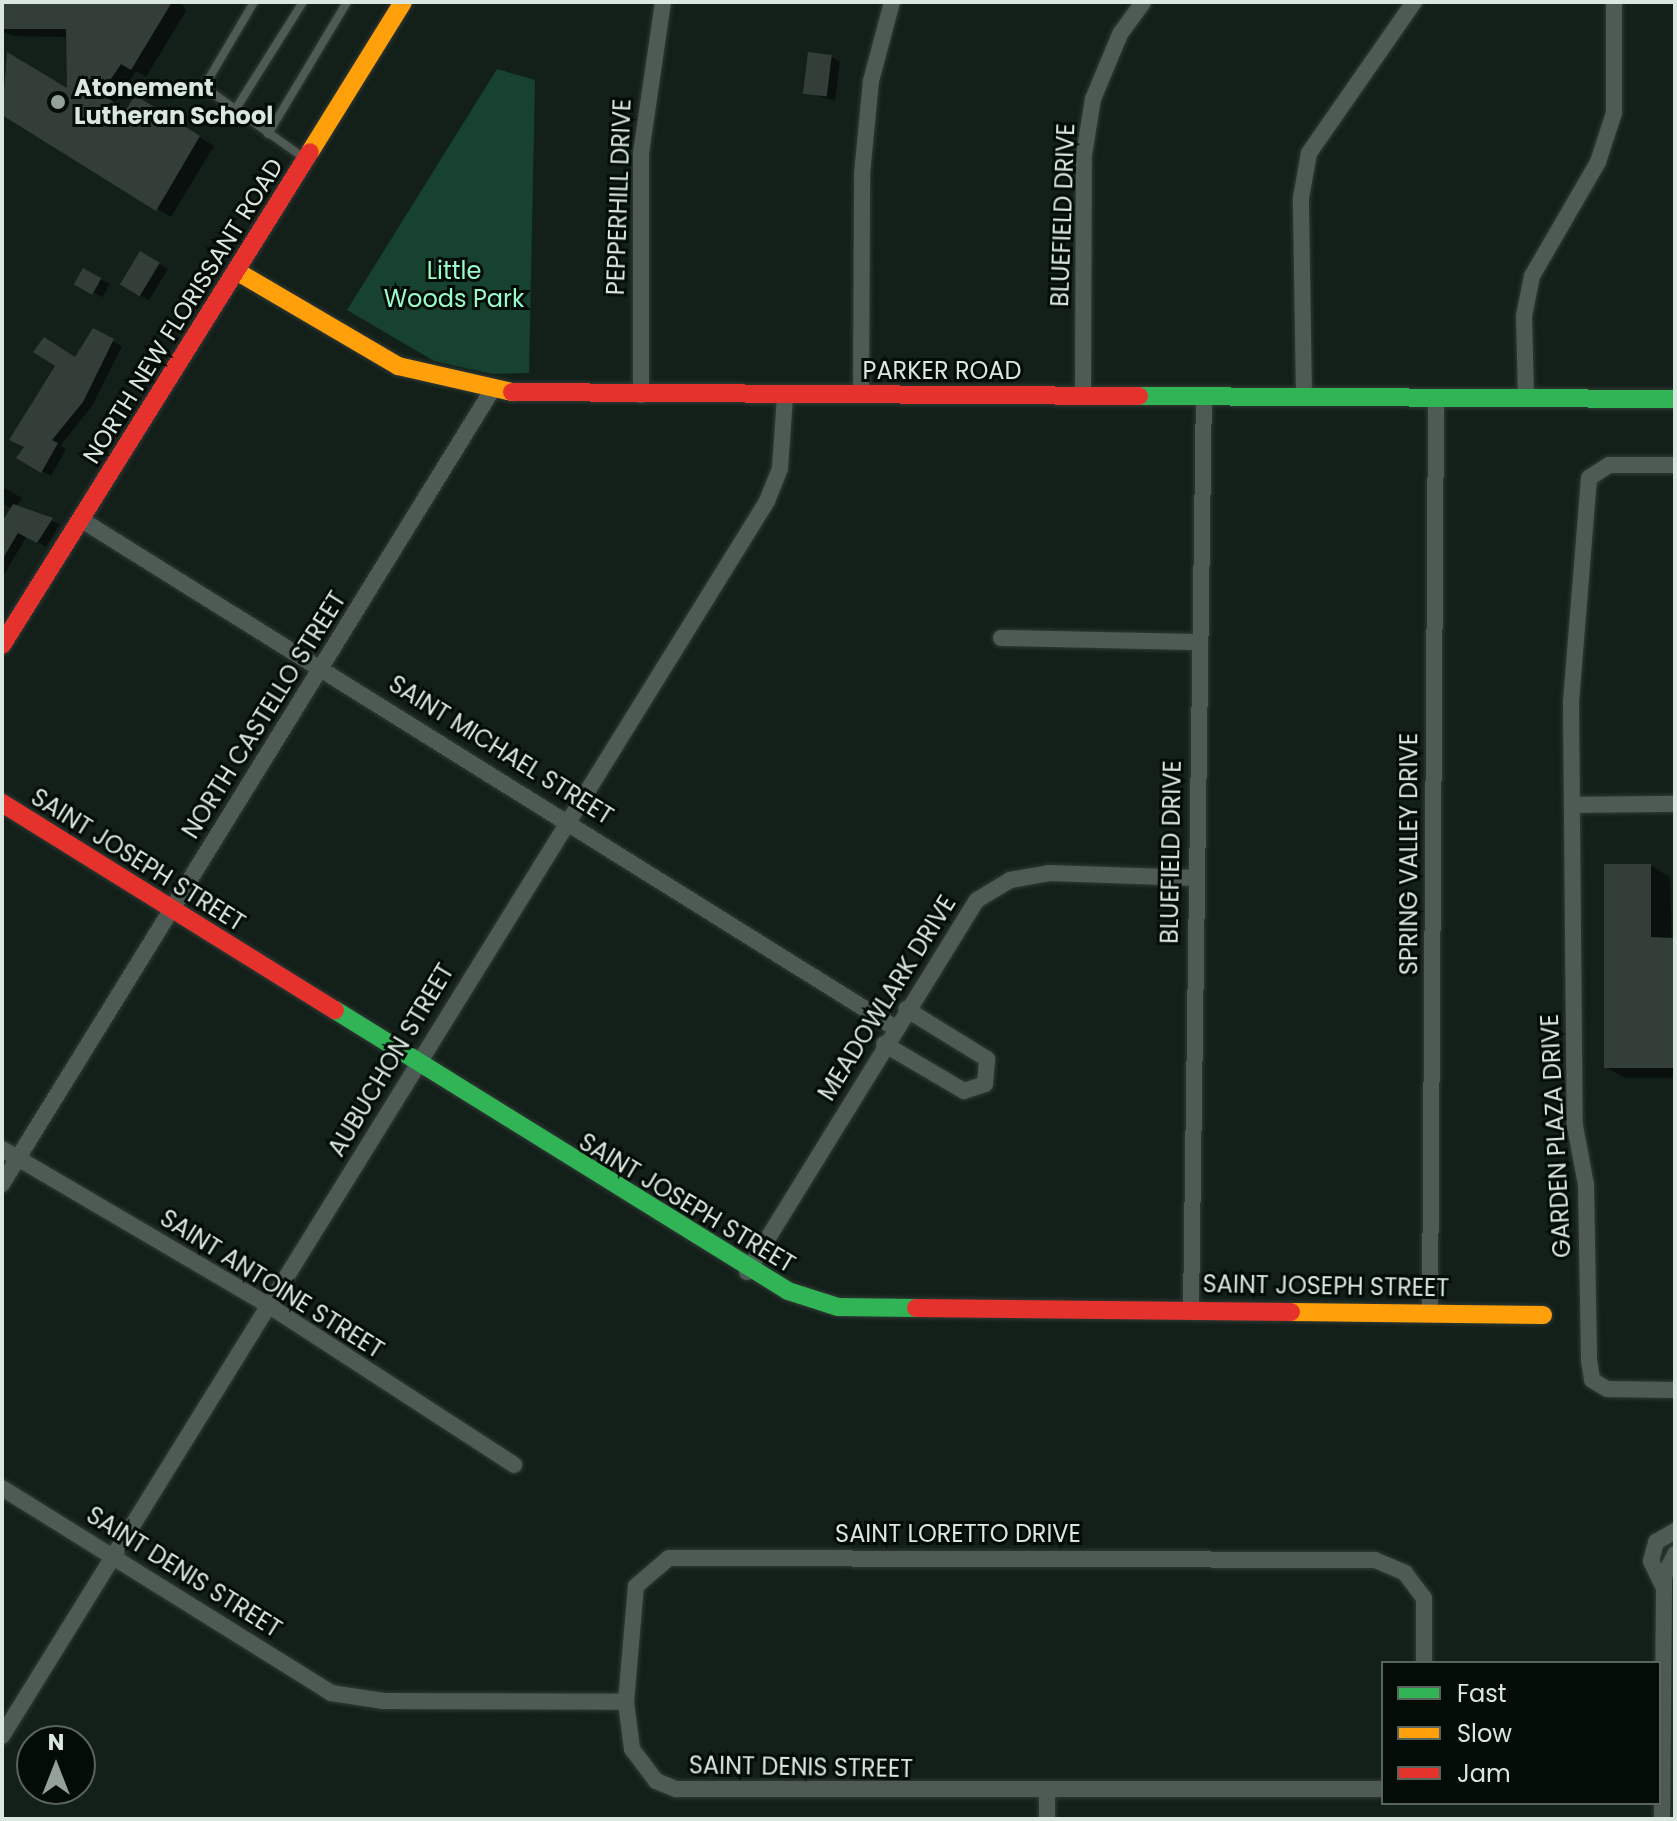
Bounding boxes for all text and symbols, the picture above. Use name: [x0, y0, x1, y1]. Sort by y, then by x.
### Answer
place label: Atonement Lutheran School: [74, 74, 273, 130]
marker: Atonement Lutheran School: [49, 93, 67, 111]
street label: PEPPERHILL DRIVE: [601, 98, 637, 296]
street label: BLUEFIELD DRIVE: [1045, 123, 1081, 307]
street label: NORTH NEW FLORISSANT ROAD: [77, 153, 289, 469]
park label: Little Woods Park: [384, 257, 524, 313]
street label: PARKER ROAD: [863, 357, 1021, 385]
street label: NORTH CASTELLO STREET: [176, 586, 352, 844]
street label: SAINT MICHAEL STREET: [384, 669, 618, 831]
street label: SPRING VALLEY DRIVE: [1395, 733, 1423, 975]
street label: BLUEFIELD DRIVE: [1155, 760, 1187, 944]
street label: SAINT JOSEPH STREET: [26, 782, 250, 938]
street label: MEADOWLARK DRIVE: [812, 890, 962, 1106]
street label: AUBUCHON STREET: [322, 958, 460, 1162]
street label: GARDEN PLAZA DRIVE: [1535, 1013, 1577, 1259]
street label: SAINT JOSEPH STREET: [574, 1127, 800, 1279]
street label: SAINT ANTOINE STREET: [155, 1203, 389, 1365]
street label: SAINT JOSEPH STREET: [1202, 1269, 1450, 1303]
street label: SAINT DENIS STREET: [81, 1500, 287, 1644]
street label: SAINT LORETTO DRIVE: [835, 1520, 1081, 1548]
legend: [1381, 1661, 1661, 1805]
text: Fast: [1457, 1677, 1507, 1710]
text: Slow: [1457, 1717, 1512, 1750]
north arrow: [16, 1725, 96, 1805]
text: N: [48, 1727, 64, 1758]
street label: SAINT DENIS STREET: [689, 1751, 913, 1783]
text: Jam: [1457, 1757, 1511, 1790]

